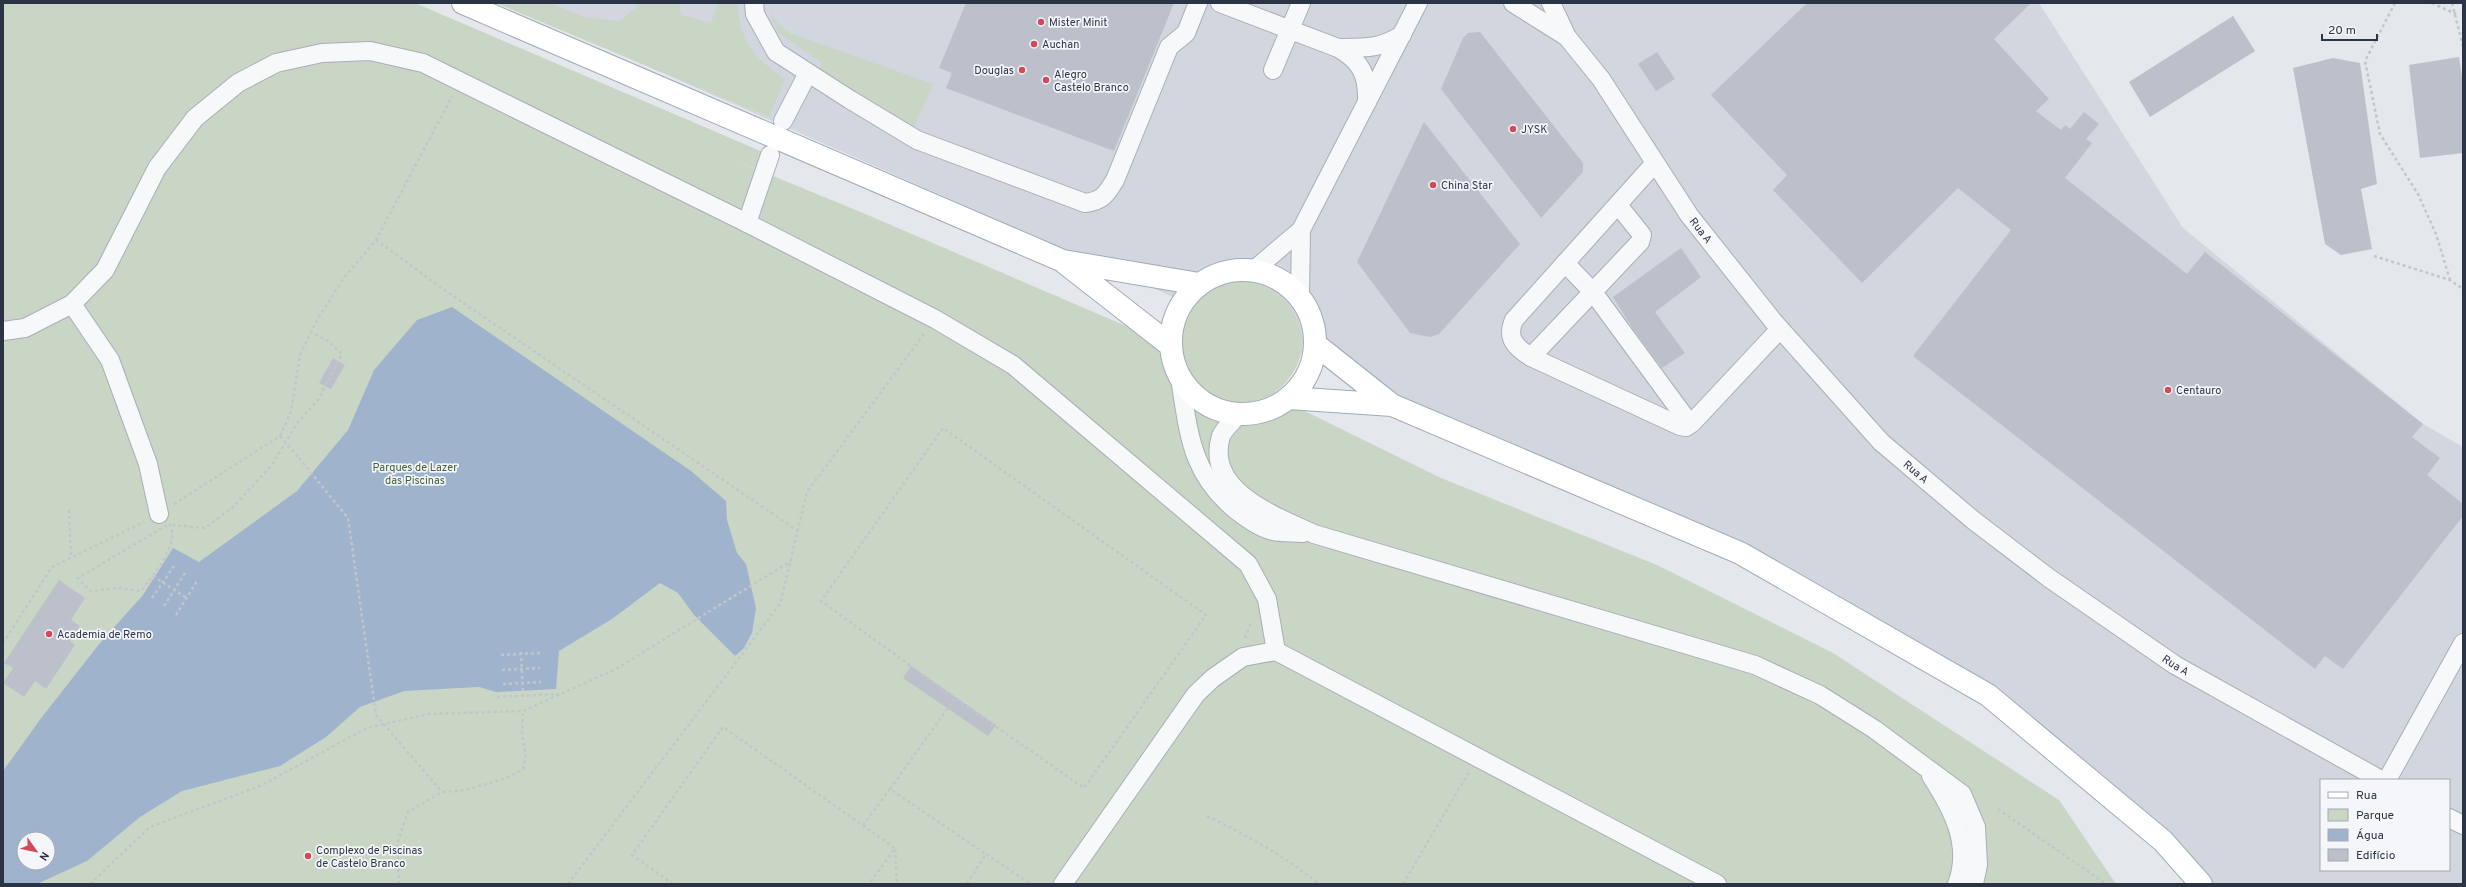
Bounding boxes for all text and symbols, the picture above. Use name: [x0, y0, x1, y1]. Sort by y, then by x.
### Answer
place label: Mister Minit: [1049, 16, 1107, 30]
scale bar: [2322, 16, 2377, 42]
marker: Mister Minit: [1036, 17, 1046, 27]
text: 20 m: [2328, 23, 2356, 39]
place label: Auchan: [1042, 38, 1079, 52]
marker: Auchan: [1029, 39, 1039, 49]
place label: Douglas: [974, 64, 1014, 78]
marker: Douglas: [1017, 65, 1027, 75]
place label: Alegro Castelo Branco: [1054, 68, 1129, 95]
marker: Alegro Castelo Branco: [1041, 75, 1051, 85]
place label: JYSK: [1521, 123, 1548, 137]
marker: JYSK: [1508, 124, 1518, 134]
place label: China Star: [1441, 179, 1493, 193]
marker: China Star: [1428, 180, 1438, 190]
street label: Rua A: [1686, 215, 1715, 246]
place label: Centauro: [2176, 384, 2221, 398]
marker: Centauro: [2163, 385, 2173, 395]
street label: Rua A: [1900, 458, 1931, 487]
park label: Parques de Lazer das Piscinas: [373, 461, 458, 488]
place label: Academia de Remo: [57, 628, 152, 642]
marker: Academia de Remo: [44, 629, 54, 639]
street label: Rua A: [2159, 652, 2191, 679]
legend: [2320, 779, 2450, 871]
text: Rua: [2356, 788, 2377, 804]
text: Parque: [2356, 808, 2394, 824]
text: Água: [2356, 828, 2384, 844]
north arrow: [16, 831, 56, 871]
place label: Complexo de Piscinas de Castelo Branco: [316, 844, 422, 871]
text: Edifício: [2356, 848, 2396, 864]
text: N: [36, 849, 52, 863]
marker: Complexo de Piscinas de Castelo Branco: [303, 851, 313, 861]

